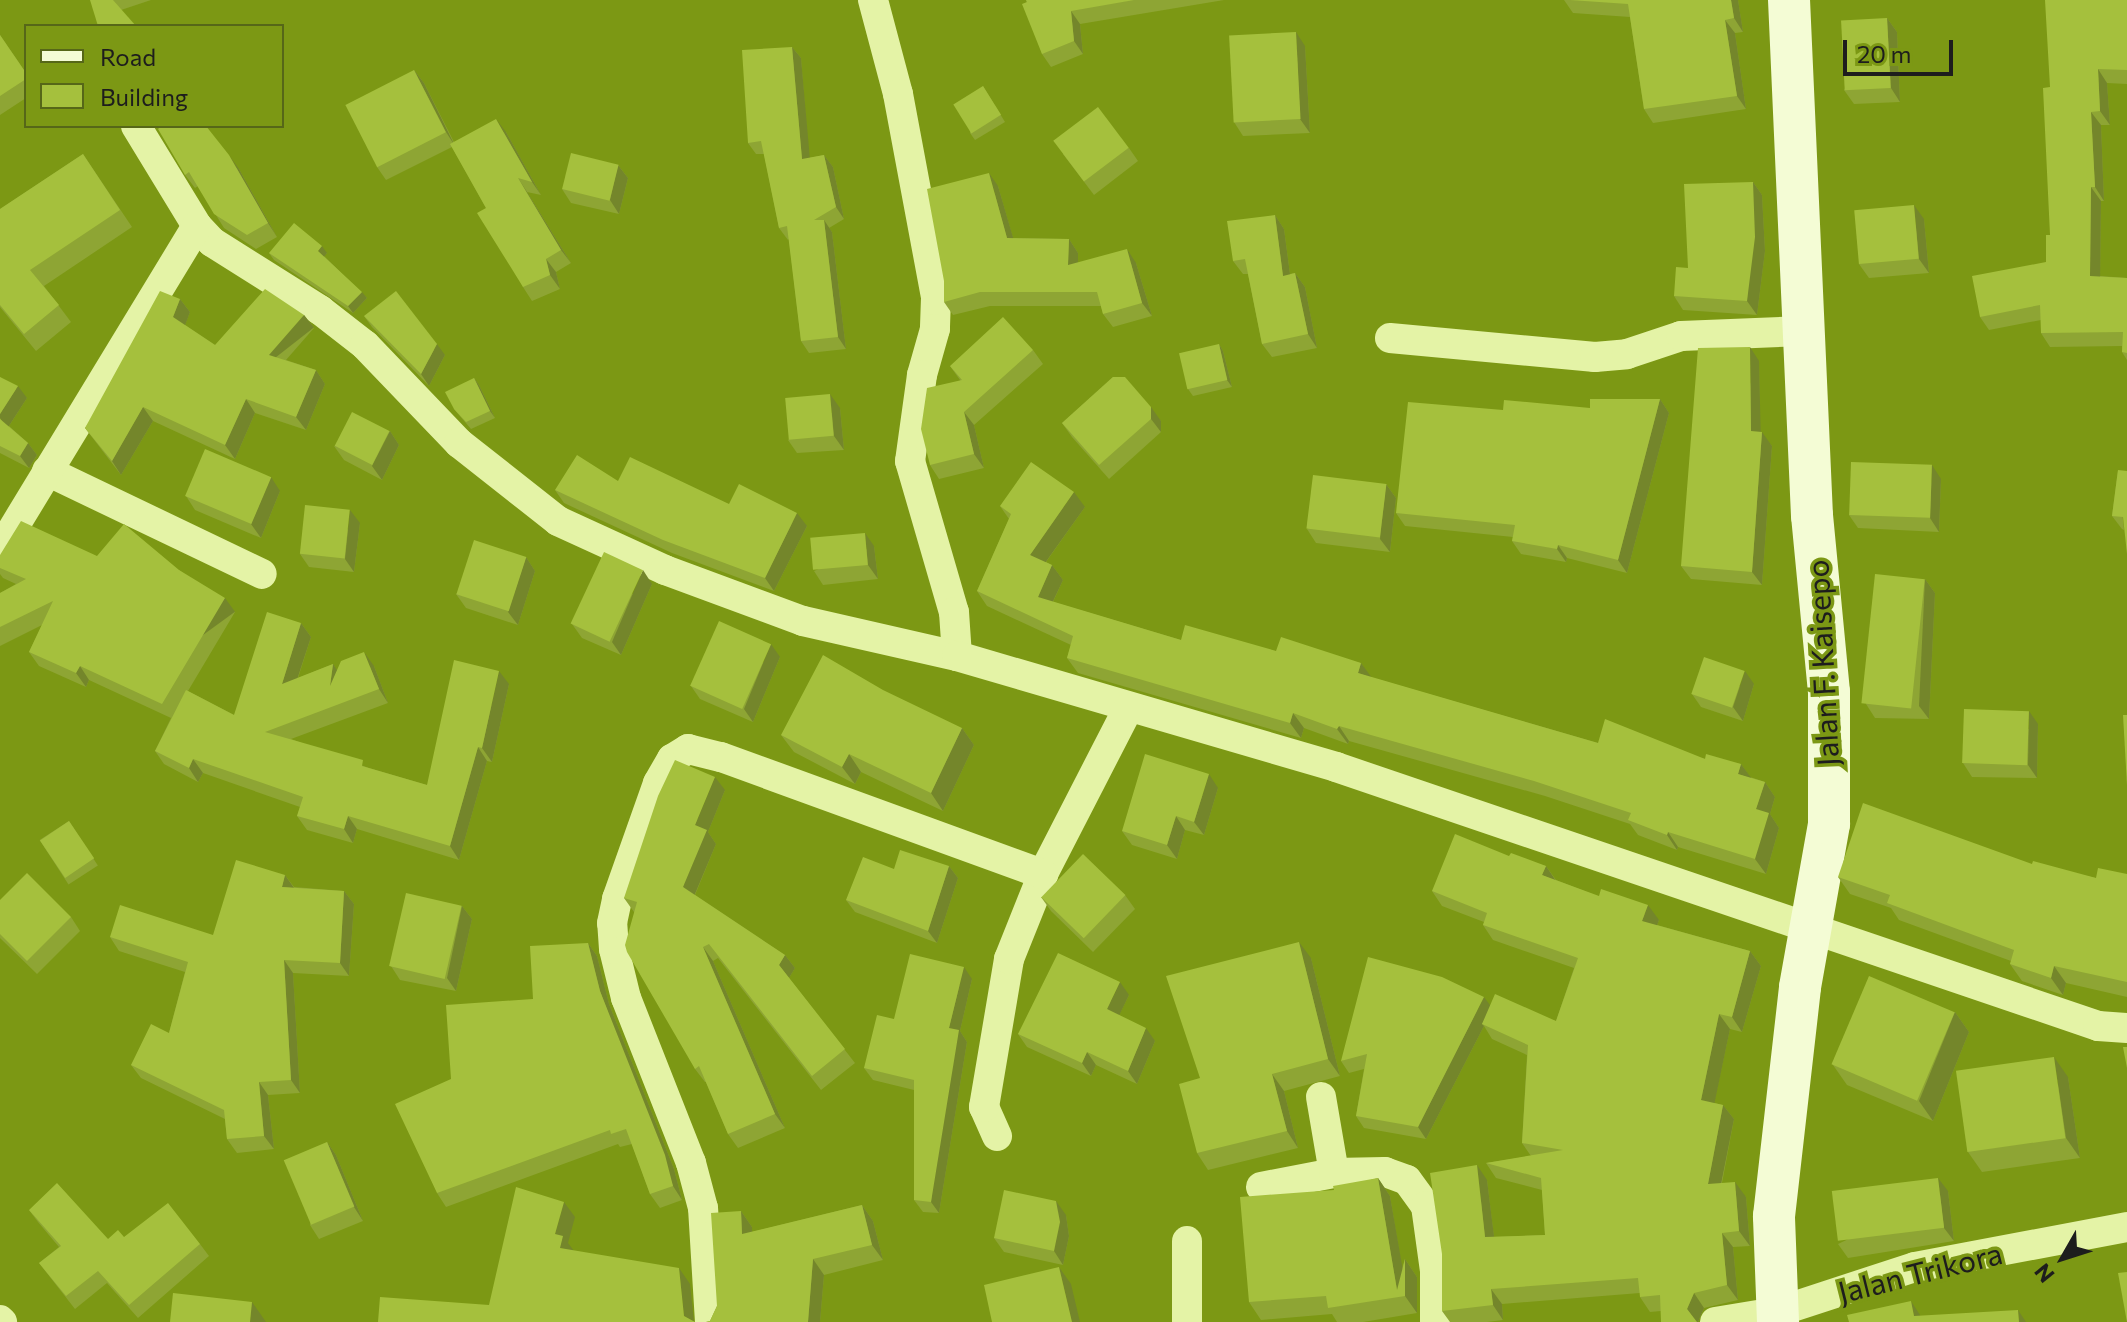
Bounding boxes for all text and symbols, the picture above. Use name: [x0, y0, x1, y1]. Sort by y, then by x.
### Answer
legend: [24, 24, 284, 128]
scale bar: [1847, 24, 1957, 74]
text: 20 m: [1857, 39, 1911, 68]
text: Road: [100, 42, 156, 71]
text: Building: [100, 82, 188, 111]
street label: Jalan F. Kaisepo: [1799, 559, 1845, 767]
north arrow: [2023, 1218, 2103, 1298]
street label: Jalan Trikora: [1834, 1234, 2006, 1310]
text: N: [2028, 1259, 2060, 1288]

